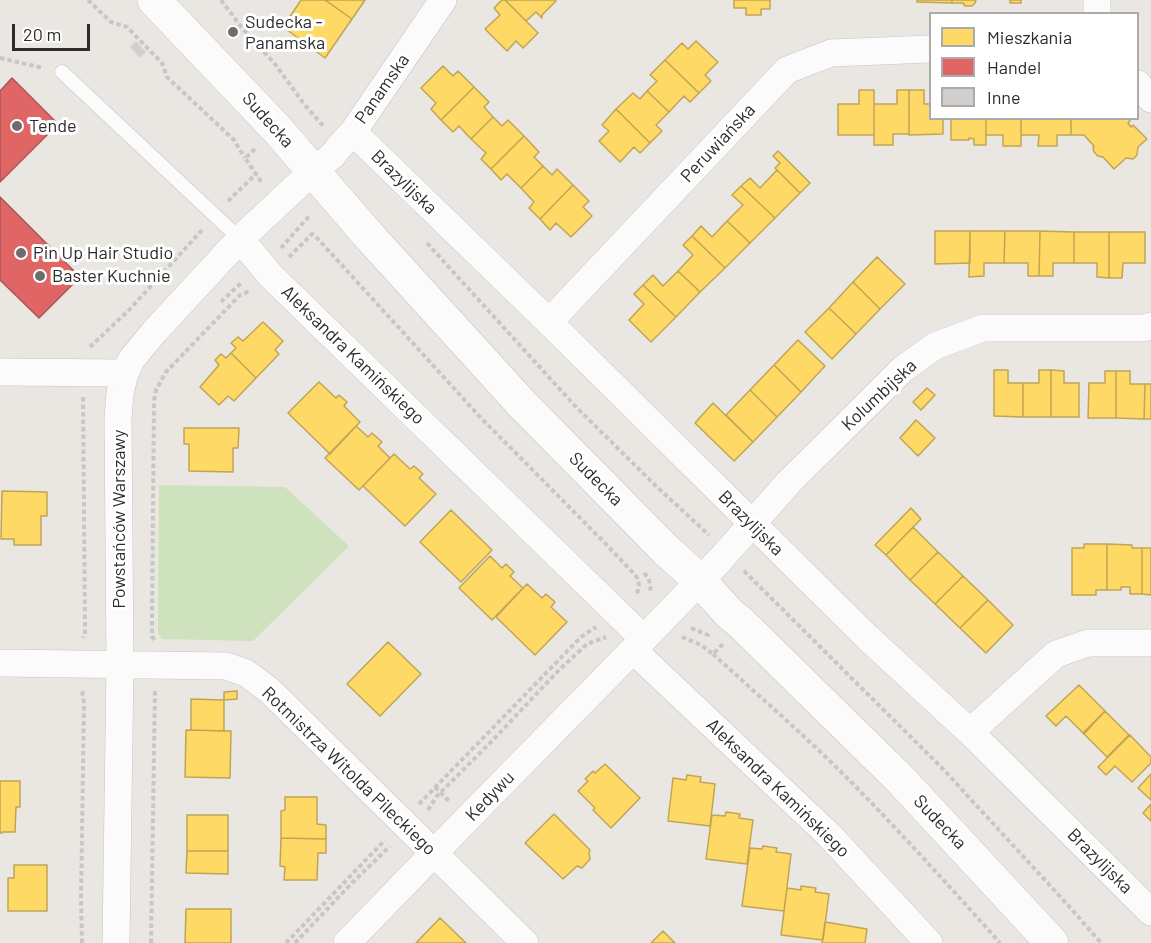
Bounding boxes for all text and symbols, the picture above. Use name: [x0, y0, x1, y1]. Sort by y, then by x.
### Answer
place label: Sudecka - Panamska: [245, 11, 325, 54]
scale bar: [15, 12, 93, 50]
legend: [929, 12, 1139, 120]
text: 20 m: [23, 23, 61, 45]
marker: Sudecka - Panamska: [226, 25, 240, 39]
text: Mieszkania: [987, 26, 1072, 48]
street label: Panamska: [350, 50, 414, 128]
text: Handel: [987, 56, 1041, 78]
text: Inne: [987, 86, 1021, 108]
street label: Sudecka: [238, 88, 298, 152]
street label: Peruwiańska: [676, 99, 760, 187]
place label: Tende: [29, 115, 77, 137]
marker: Tende: [10, 119, 24, 133]
street label: Brazylijska: [367, 145, 441, 219]
place label: Pin Up Hair Studio: [33, 242, 173, 264]
marker: Pin Up Hair Studio: [14, 246, 28, 260]
place label: Baster Kuchnie: [52, 265, 171, 287]
marker: Baster Kuchnie: [33, 269, 47, 283]
street label: Aleksandra Kamińskiego: [277, 281, 429, 429]
street label: Kolumbijska: [837, 355, 921, 435]
street label: Powstańców Warszawy: [108, 429, 130, 609]
street label: Sudecka: [565, 448, 627, 510]
street label: Brazylijska: [714, 486, 788, 560]
street label: Rotmistrza Witolda Pileckiego: [258, 682, 440, 860]
street label: Aleksandra Kamińskiego: [702, 714, 854, 862]
street label: Kedywu: [461, 767, 519, 825]
street label: Sudecka: [909, 790, 971, 854]
street label: Brazylijska: [1063, 824, 1137, 898]

